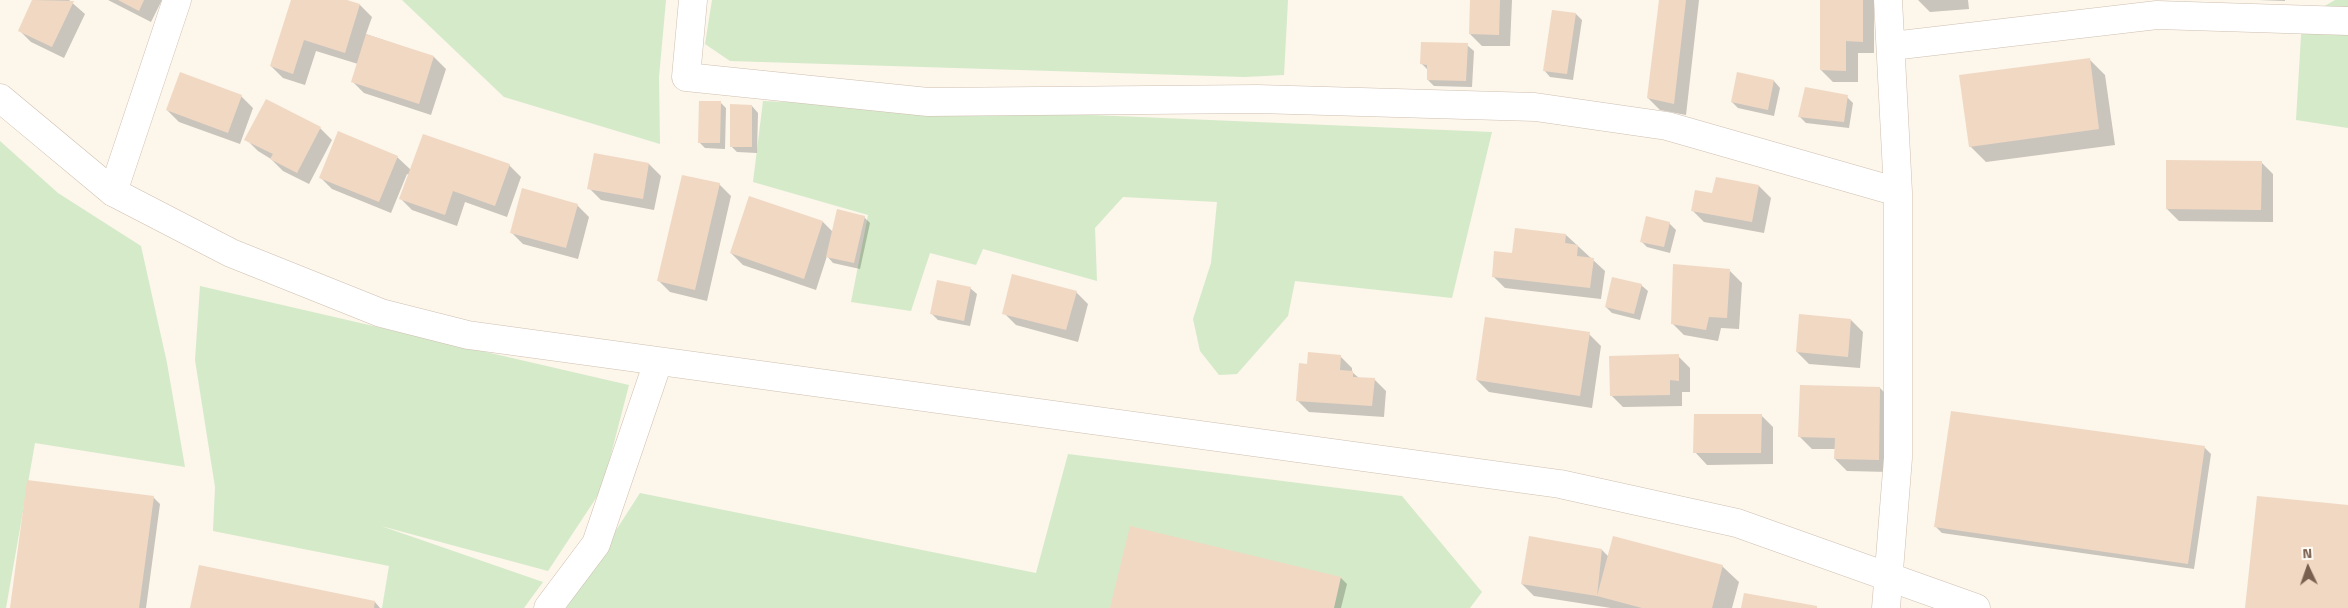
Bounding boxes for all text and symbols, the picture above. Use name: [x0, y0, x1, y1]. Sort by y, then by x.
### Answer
text: N: [2302, 542, 2313, 563]
north arrow: [2283, 543, 2333, 593]

